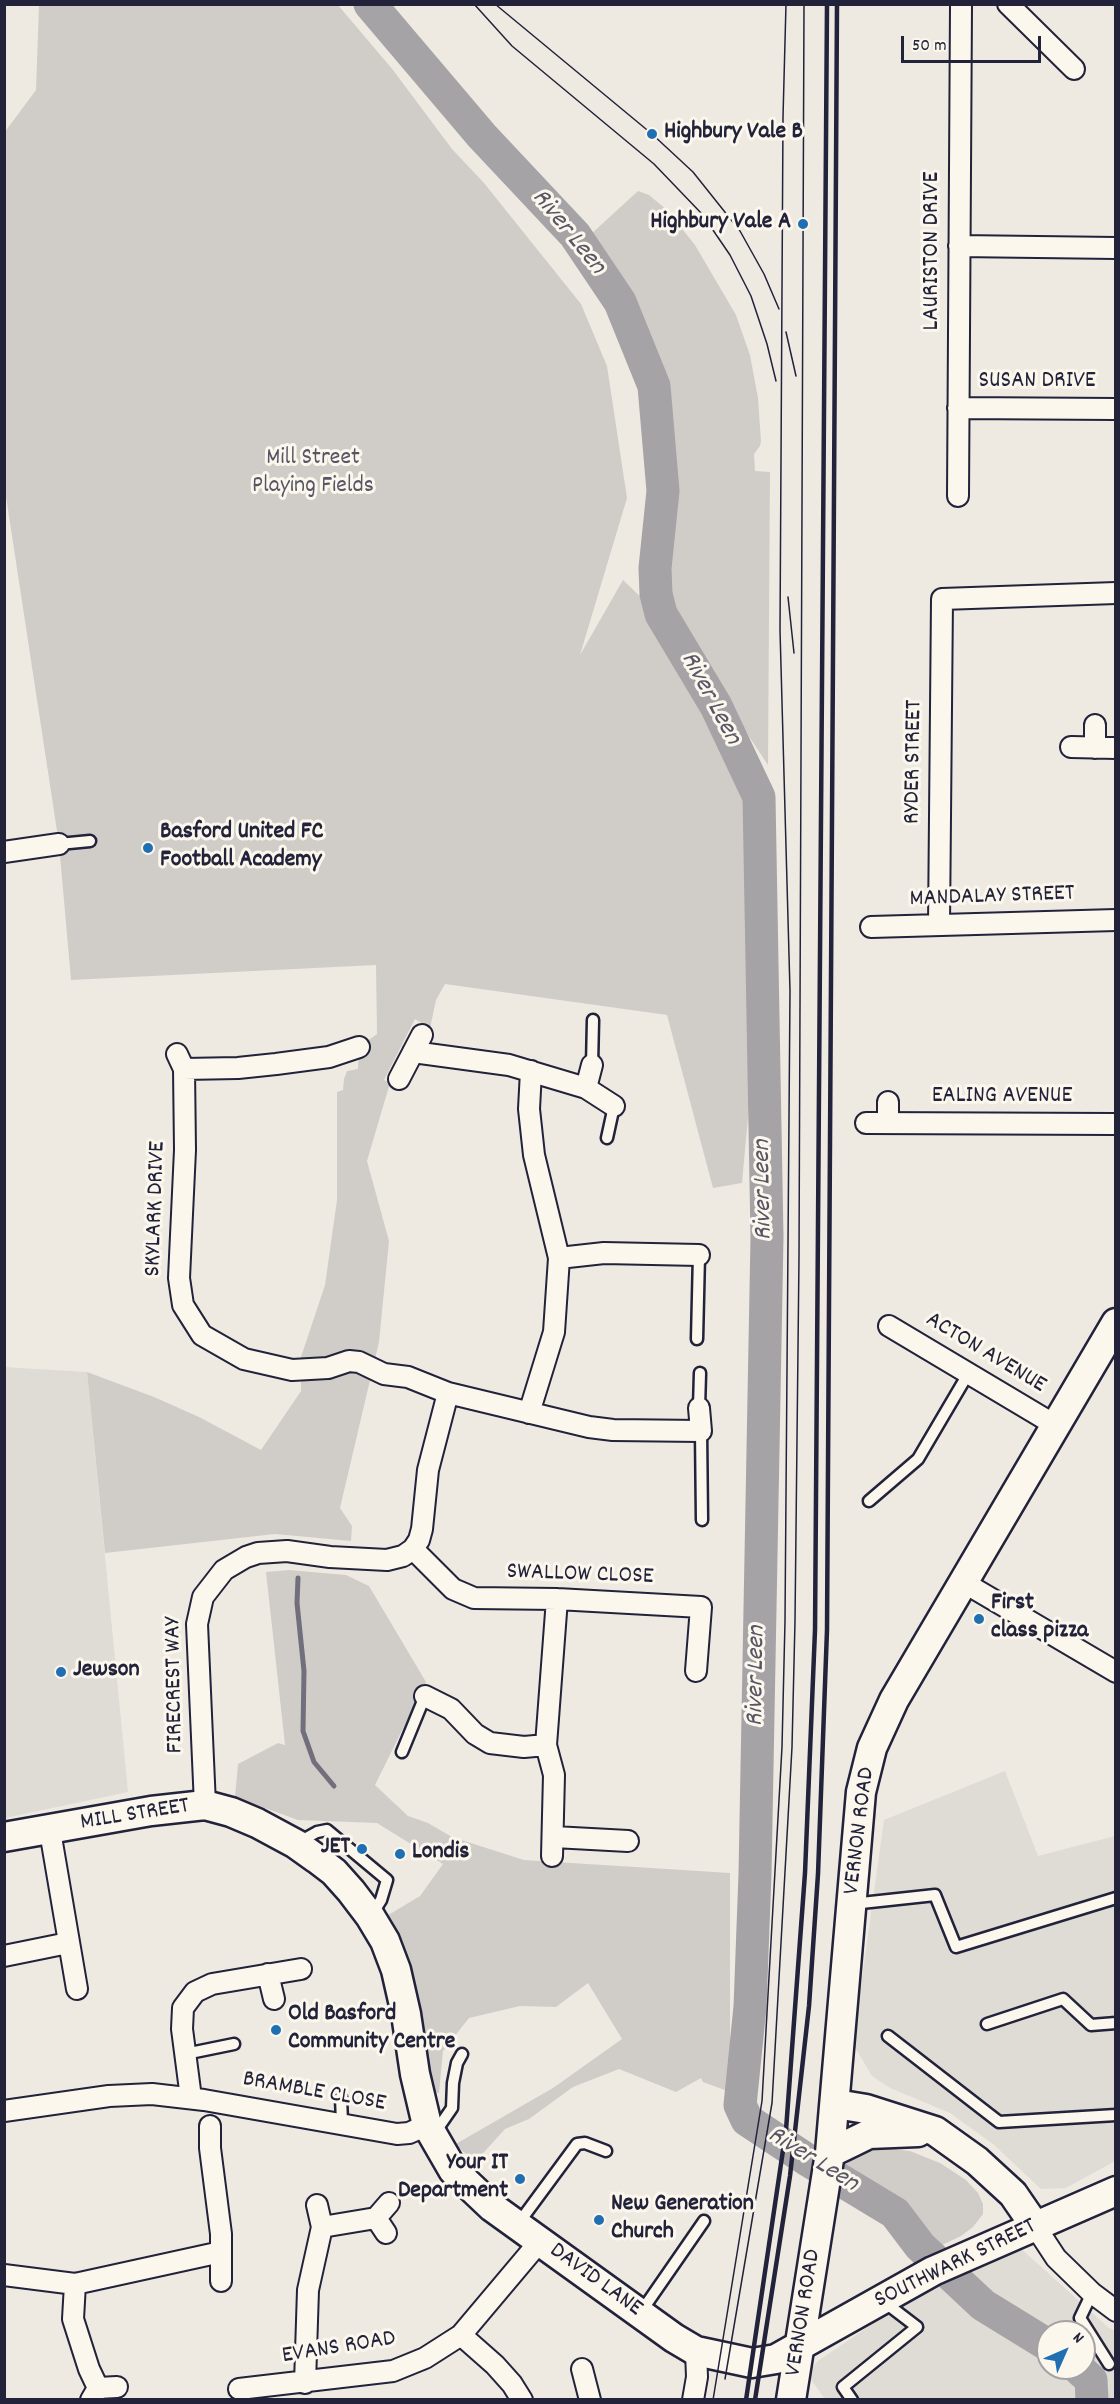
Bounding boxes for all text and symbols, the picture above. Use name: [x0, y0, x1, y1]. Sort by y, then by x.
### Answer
scale bar: [904, 24, 1044, 62]
text: 50 m: [912, 34, 947, 59]
place label: Highbury Vale B: [664, 120, 803, 148]
marker: Highbury Vale B: [645, 127, 659, 141]
street label: LAURISTON DRIVE: [920, 172, 948, 330]
water label: River Leen: [523, 184, 611, 282]
place label: Highbury Vale A: [650, 210, 791, 238]
marker: Highbury Vale A: [796, 217, 810, 231]
street label: SUSAN DRIVE: [978, 369, 1096, 397]
park label: Mill Street Playing Fields: [252, 446, 374, 502]
water label: River Leen: [672, 647, 746, 751]
street label: RYDER STREET: [900, 700, 930, 824]
place label: Basford United FC Football Academy: [160, 820, 323, 876]
marker: Basford United FC Football Academy: [141, 841, 155, 855]
street label: MANDALAY STREET: [909, 881, 1075, 915]
street label: EALING AVENUE: [932, 1084, 1072, 1112]
water label: River Leen: [749, 1139, 781, 1241]
street label: SKYLARK DRIVE: [140, 1141, 174, 1277]
street label: ACTON AVENUE: [919, 1307, 1051, 1401]
street label: SWALLOW CLOSE: [506, 1559, 654, 1593]
place label: First class pizza: [991, 1591, 1088, 1647]
marker: First class pizza: [972, 1612, 986, 1626]
street label: FIRECREST WAY: [160, 1617, 192, 1753]
water label: River Leen: [742, 1625, 774, 1727]
place label: Jewson: [73, 1658, 140, 1686]
marker: Jewson: [54, 1665, 68, 1679]
street label: VERNON ROAD: [839, 1766, 883, 1896]
street label: MILL STREET: [78, 1793, 192, 1839]
place label: JET: [321, 1835, 350, 1863]
place label: Londis: [412, 1840, 469, 1868]
marker: JET: [355, 1842, 369, 1856]
marker: Londis: [393, 1847, 407, 1861]
place label: Old Basford Community Centre: [288, 2002, 455, 2058]
marker: Old Basford Community Centre: [269, 2023, 283, 2037]
street label: BRAMBLE CLOSE: [240, 2066, 388, 2120]
water label: River Leen: [761, 2121, 863, 2201]
place label: Your IT Department: [398, 2151, 508, 2207]
marker: Your IT Department: [513, 2172, 527, 2186]
place label: New Generation Church: [611, 2192, 754, 2248]
marker: New Generation Church: [592, 2213, 606, 2227]
street label: SOUTHWARK STREET: [870, 2213, 1042, 2317]
street label: DAVID LANE: [543, 2238, 647, 2324]
street label: VERNON ROAD: [781, 2248, 829, 2378]
north arrow: [1036, 2320, 1096, 2380]
street label: EVANS ROAD: [280, 2326, 398, 2372]
text: N: [1067, 2327, 1089, 2349]

